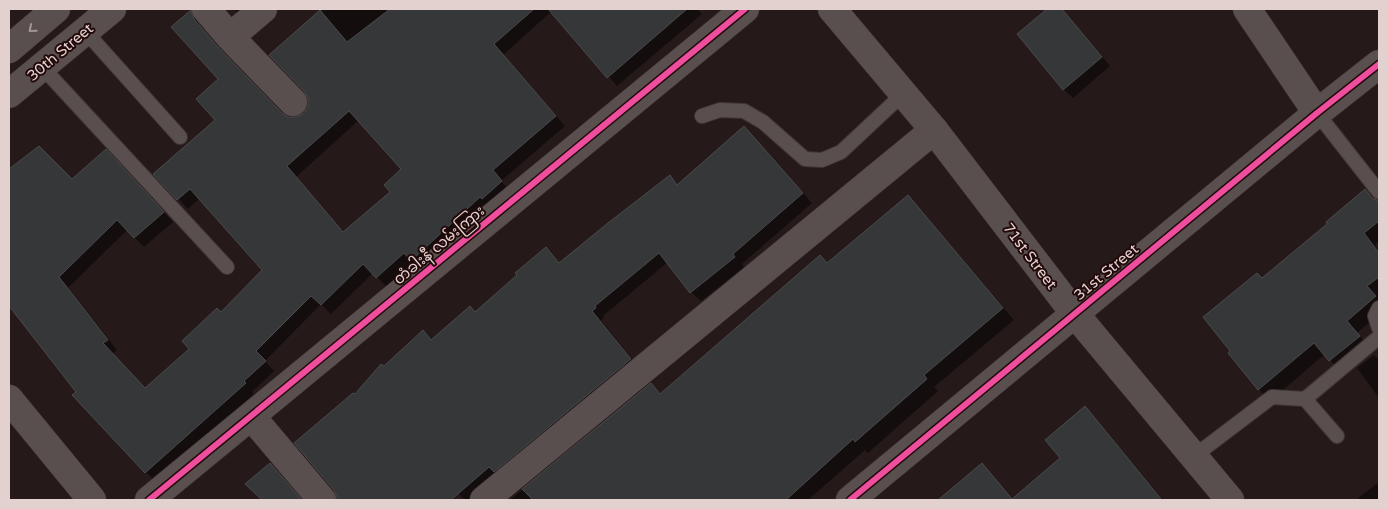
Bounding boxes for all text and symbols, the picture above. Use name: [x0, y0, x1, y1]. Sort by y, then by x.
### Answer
street label: 30th Street: [23, 19, 97, 85]
one-way arrow: [29, 23, 38, 32]
street label: တံခါးနီ လမ်းကြား: [389, 201, 490, 291]
street label: 71st Street: [999, 219, 1061, 293]
street label: 31st Street: [1070, 240, 1142, 304]

